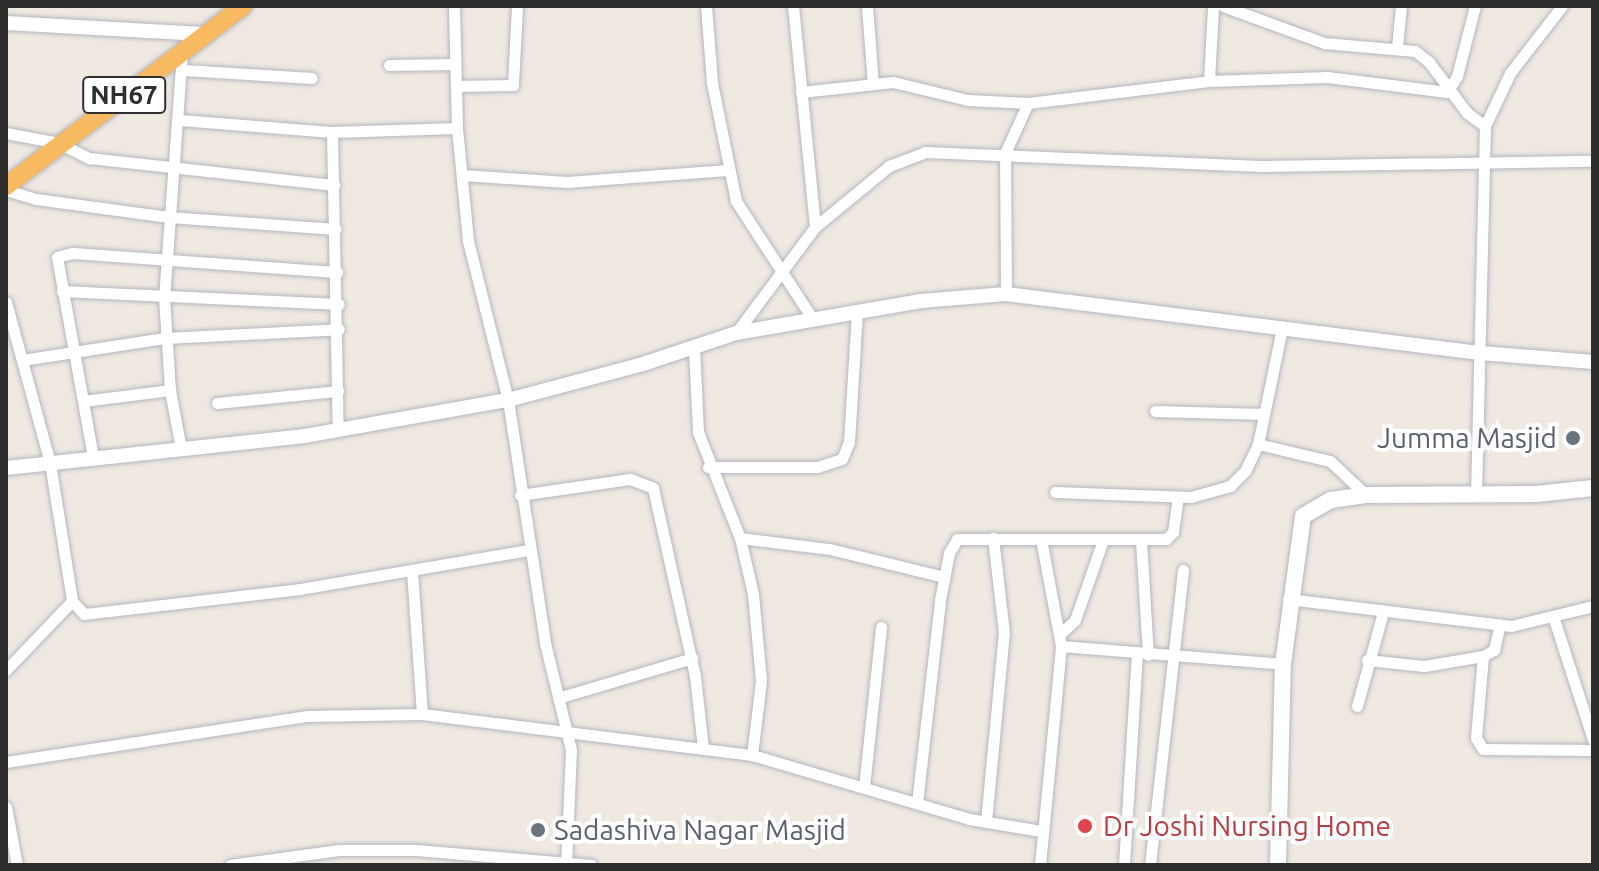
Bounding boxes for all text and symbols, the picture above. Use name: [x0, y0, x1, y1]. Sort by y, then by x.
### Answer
road number: NH67: [82, 73, 166, 117]
place label: Jumma Masjid: [1377, 421, 1557, 455]
marker: Jumma Masjid: [1564, 429, 1582, 447]
place label: Dr Joshi Nursing Home: [1103, 809, 1391, 843]
place label: Sadashiva Nagar Masjid: [554, 813, 846, 847]
marker: Dr Joshi Nursing Home: [1074, 815, 1096, 837]
marker: Sadashiva Nagar Masjid: [529, 821, 547, 839]

